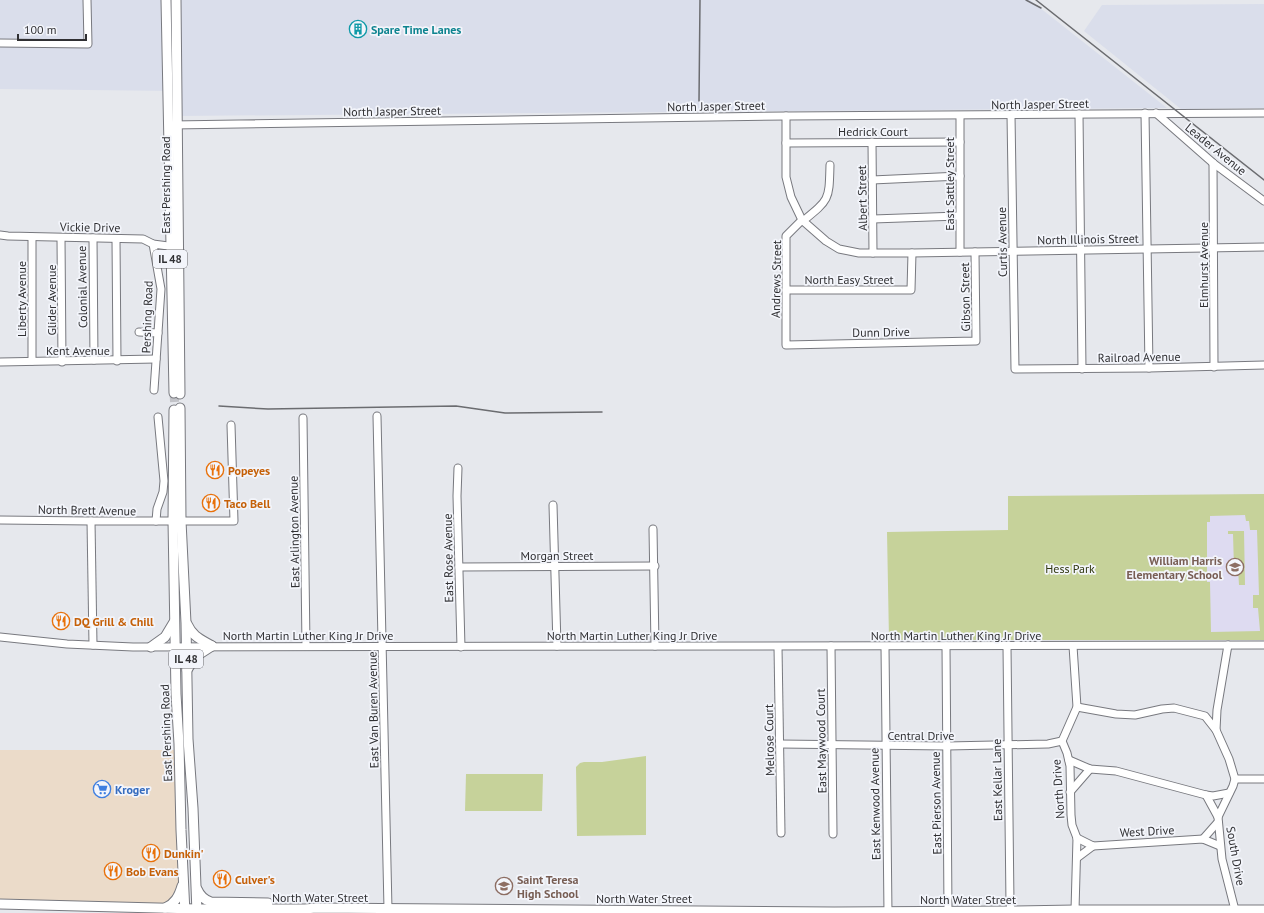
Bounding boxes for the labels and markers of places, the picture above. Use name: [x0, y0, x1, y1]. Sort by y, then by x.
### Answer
building icon: Spare Time Lanes: [348, 19, 368, 39]
place label: Spare Time Lanes: [371, 22, 461, 37]
restaurant icon: Popeyes: [205, 460, 225, 480]
place label: Popeyes: [228, 463, 270, 478]
restaurant icon: Taco Bell: [201, 493, 221, 513]
place label: Taco Bell: [224, 496, 271, 511]
place label: William Harris Elementary School: [1127, 553, 1222, 582]
school or university icon: William Harris Elementary School: [1225, 557, 1245, 577]
restaurant icon: DQ Grill & Chill: [51, 611, 71, 631]
place label: DQ Grill & Chill: [74, 614, 154, 629]
supermarket icon: Kroger: [92, 779, 112, 799]
place label: Kroger: [115, 782, 150, 797]
restaurant icon: Dunkin': [141, 843, 161, 863]
place label: Dunkin': [164, 846, 203, 861]
restaurant icon: Bob Evans: [103, 861, 123, 881]
place label: Bob Evans: [126, 864, 179, 879]
restaurant icon: Culver's: [212, 869, 232, 889]
place label: Culver's: [235, 872, 275, 887]
place label: Saint Teresa High School: [517, 872, 579, 901]
school or university icon: Saint Teresa High School: [494, 876, 514, 896]

